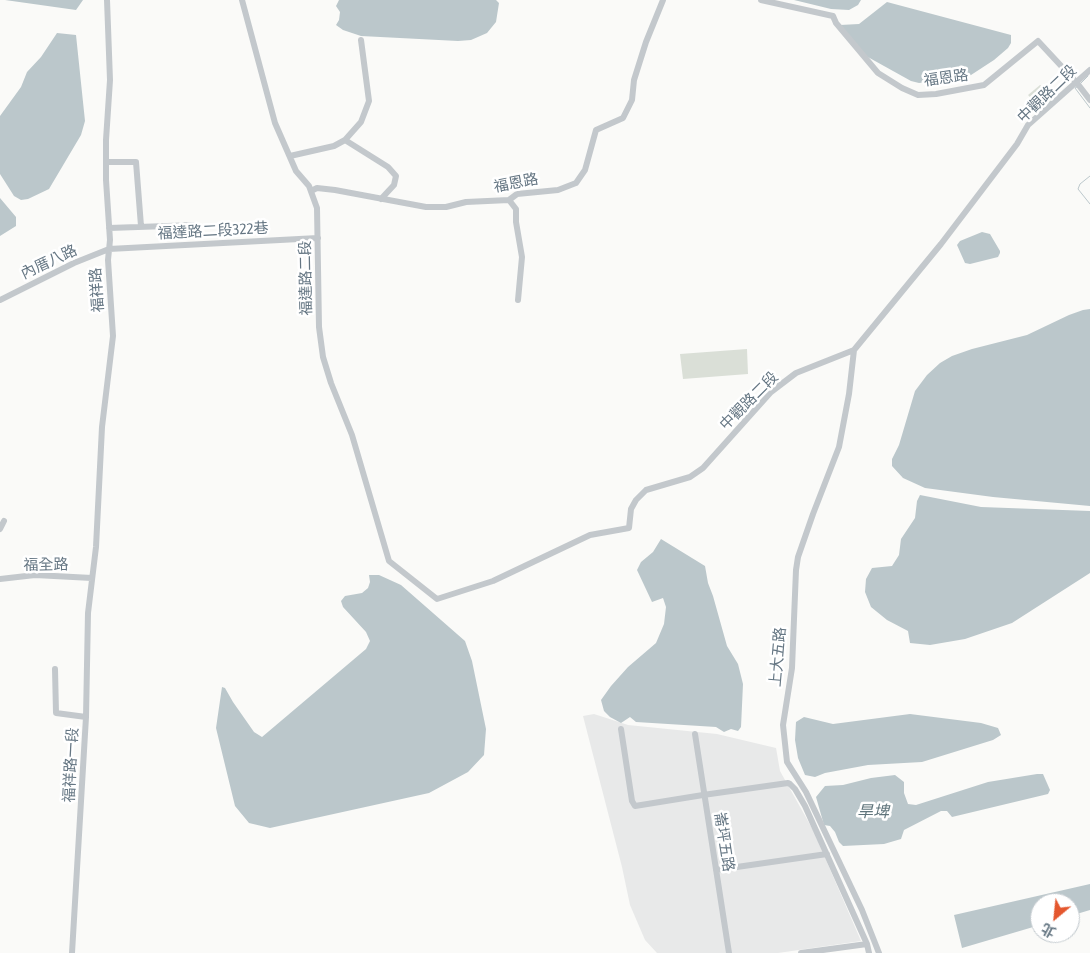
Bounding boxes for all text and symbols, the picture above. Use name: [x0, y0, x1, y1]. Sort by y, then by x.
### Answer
street label: 中觀路二段: [1014, 61, 1080, 127]
street label: 福恩路: [922, 66, 970, 90]
street label: 福恩路: [492, 170, 540, 196]
street label: 福達路二段322巷: [157, 219, 269, 243]
street label: 福達路二段: [296, 240, 316, 316]
street label: 內厝八路: [18, 241, 80, 283]
street label: 福祥路: [86, 267, 108, 313]
street label: 中觀路二段: [716, 368, 782, 434]
street label: 福全路: [23, 556, 69, 574]
street label: 上大五路: [766, 626, 790, 688]
street label: 福祥路一段: [60, 727, 82, 803]
water label: 旱埤: [857, 802, 889, 822]
street label: 崙坪五路: [710, 811, 738, 873]
north arrow: [1030, 893, 1080, 943]
text: 北: [1038, 920, 1058, 941]

